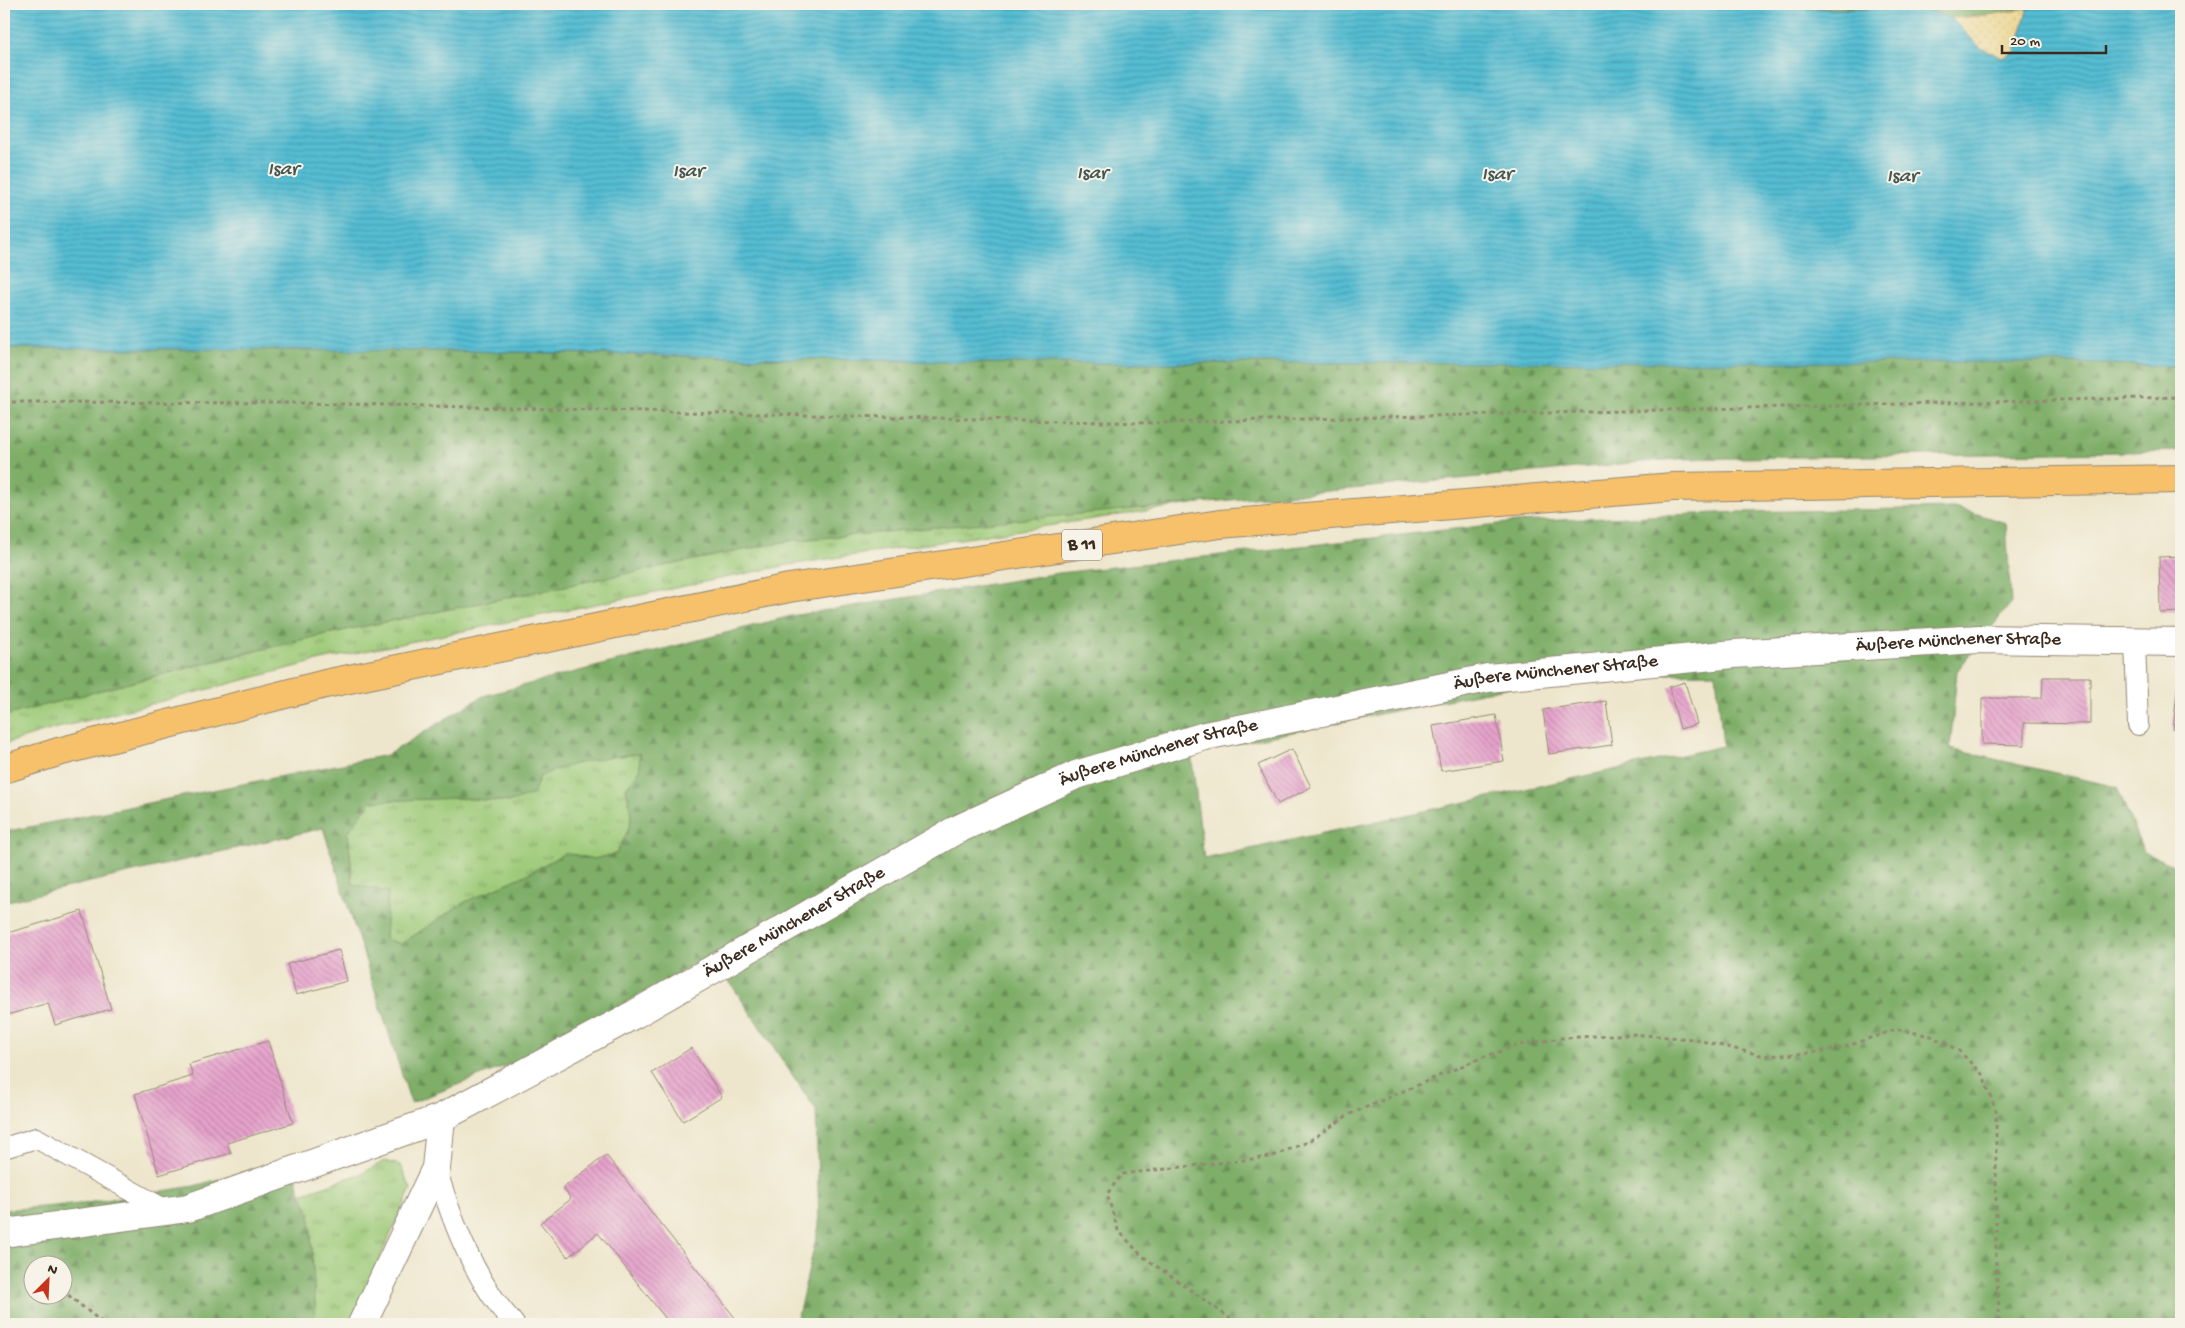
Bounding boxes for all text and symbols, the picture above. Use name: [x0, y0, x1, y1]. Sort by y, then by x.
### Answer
scale bar: [2002, 22, 2106, 54]
text: 20 m: [2010, 33, 2040, 51]
water label: Isar: [268, 159, 302, 182]
water label: Isar: [673, 161, 707, 184]
water label: Isar: [1077, 163, 1111, 186]
water label: Isar: [1482, 164, 1516, 187]
water label: Isar: [1887, 166, 1921, 189]
road number: B 11: [1062, 530, 1102, 560]
street label: Äußere Münchener Straße: [1855, 627, 2062, 658]
street label: Äußere Münchener Straße: [1452, 650, 1659, 696]
street label: Äußere Münchener Straße: [1056, 714, 1260, 793]
street label: Äußere Münchener Straße: [699, 861, 889, 984]
north arrow: [22, 1256, 72, 1306]
text: N: [45, 1261, 60, 1280]

